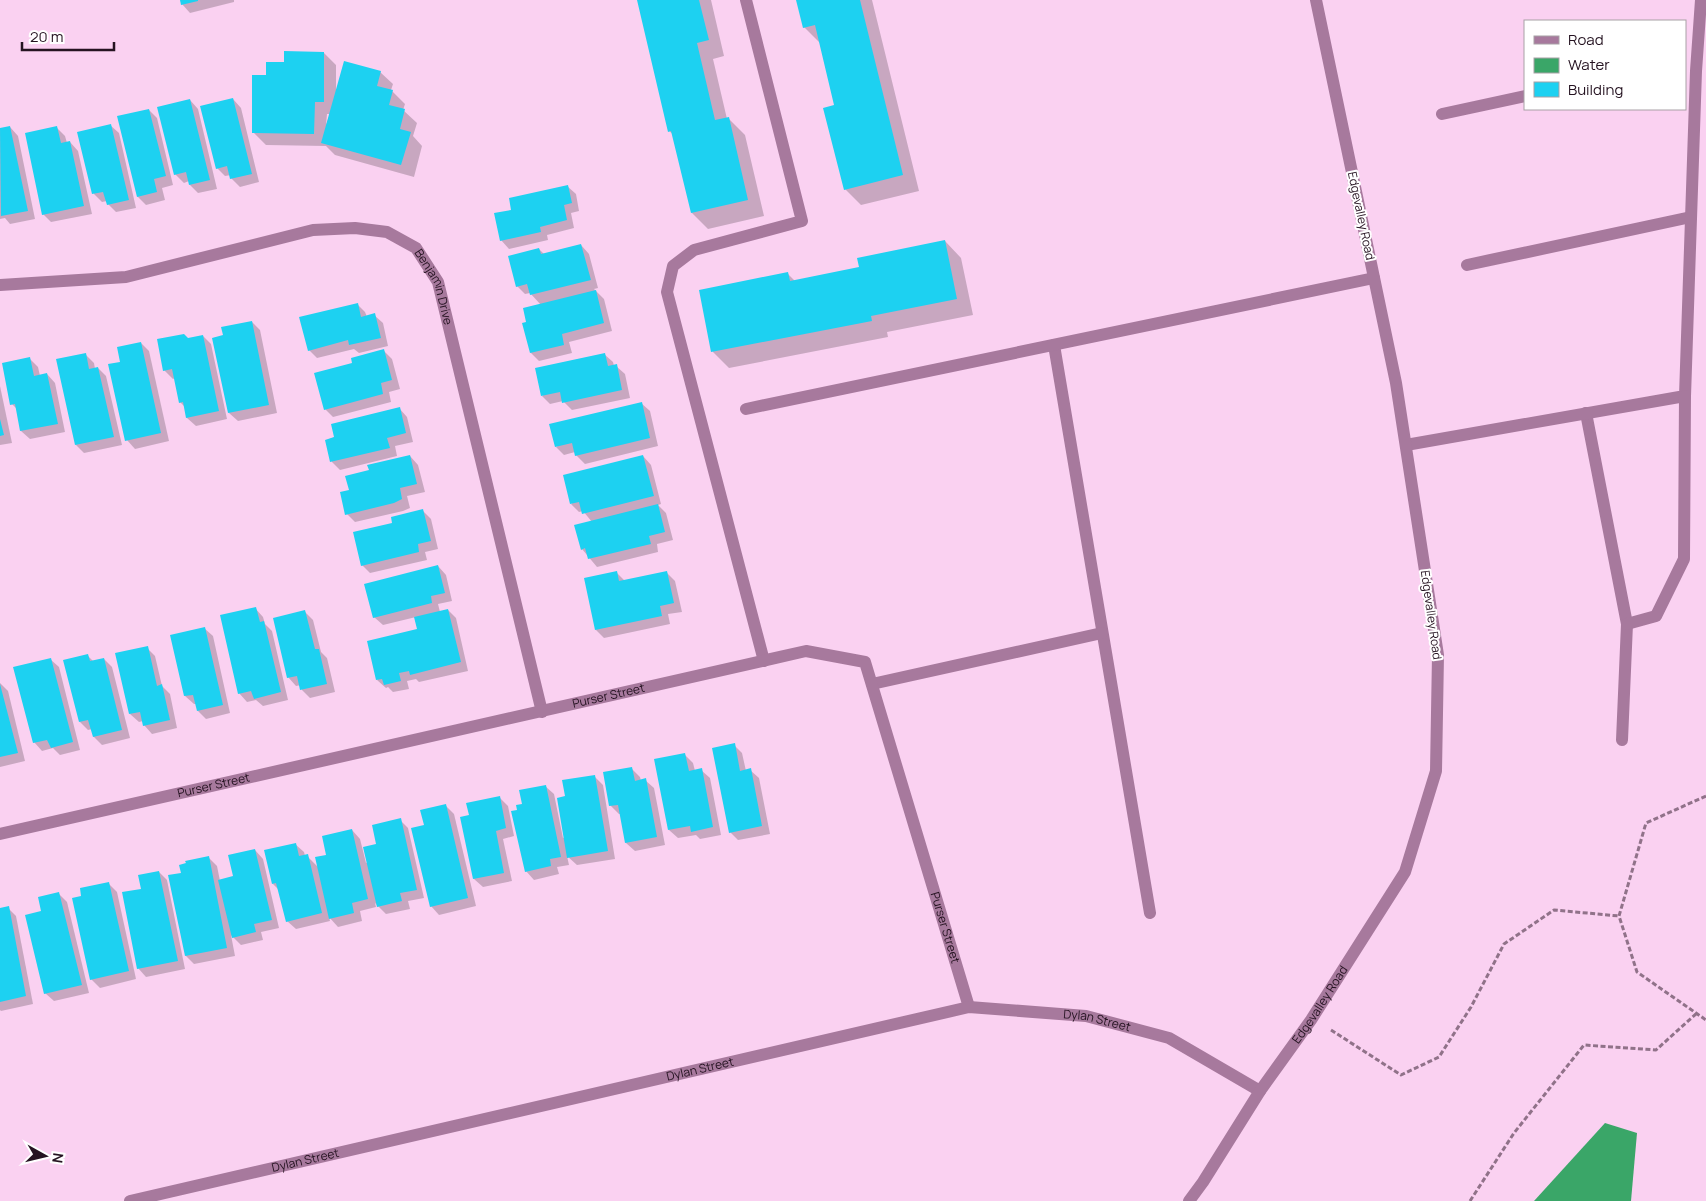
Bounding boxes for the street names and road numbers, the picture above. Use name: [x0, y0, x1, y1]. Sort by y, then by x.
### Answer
street label: Edgevalley Road: [1344, 170, 1379, 262]
street label: Benjamin Drive: [411, 245, 457, 326]
street label: Edgevalley Road: [1417, 569, 1446, 661]
street label: Purser Street: [571, 679, 646, 712]
street label: Purser Street: [176, 769, 252, 801]
street label: Purser Street: [927, 890, 964, 965]
street label: Edgevalley Road: [1288, 962, 1351, 1047]
street label: Dylan Street: [1063, 1005, 1133, 1036]
street label: Dylan Street: [664, 1053, 735, 1085]
street label: Dylan Street: [270, 1144, 341, 1176]

